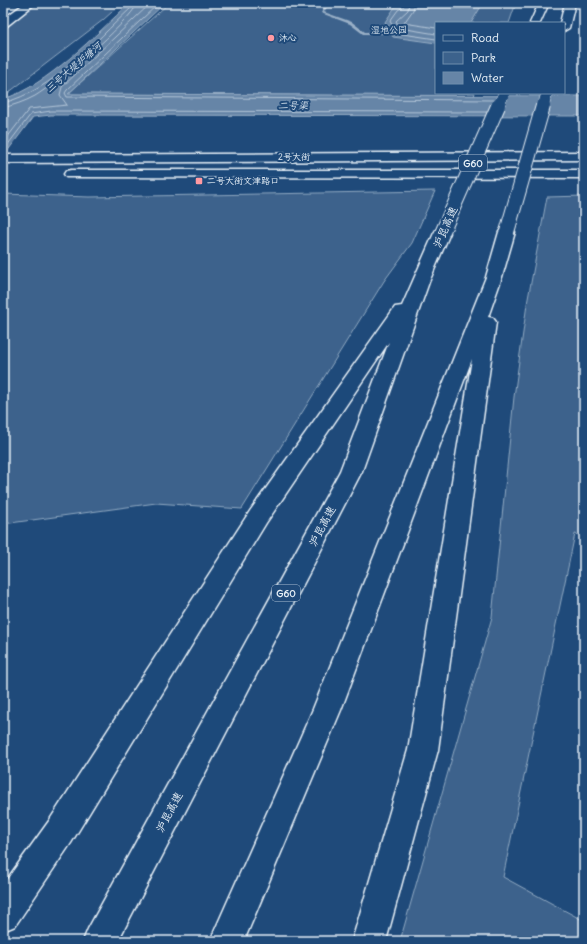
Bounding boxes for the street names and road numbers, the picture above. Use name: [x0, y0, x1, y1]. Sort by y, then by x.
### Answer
street label: 2号大街: [278, 151, 310, 162]
road number: G60: [459, 155, 487, 171]
street label: 沪昆高速: [430, 204, 460, 250]
street label: 沪昆高速: [305, 503, 339, 549]
road number: G60: [272, 585, 300, 601]
street label: 沪昆高速: [152, 789, 186, 835]

